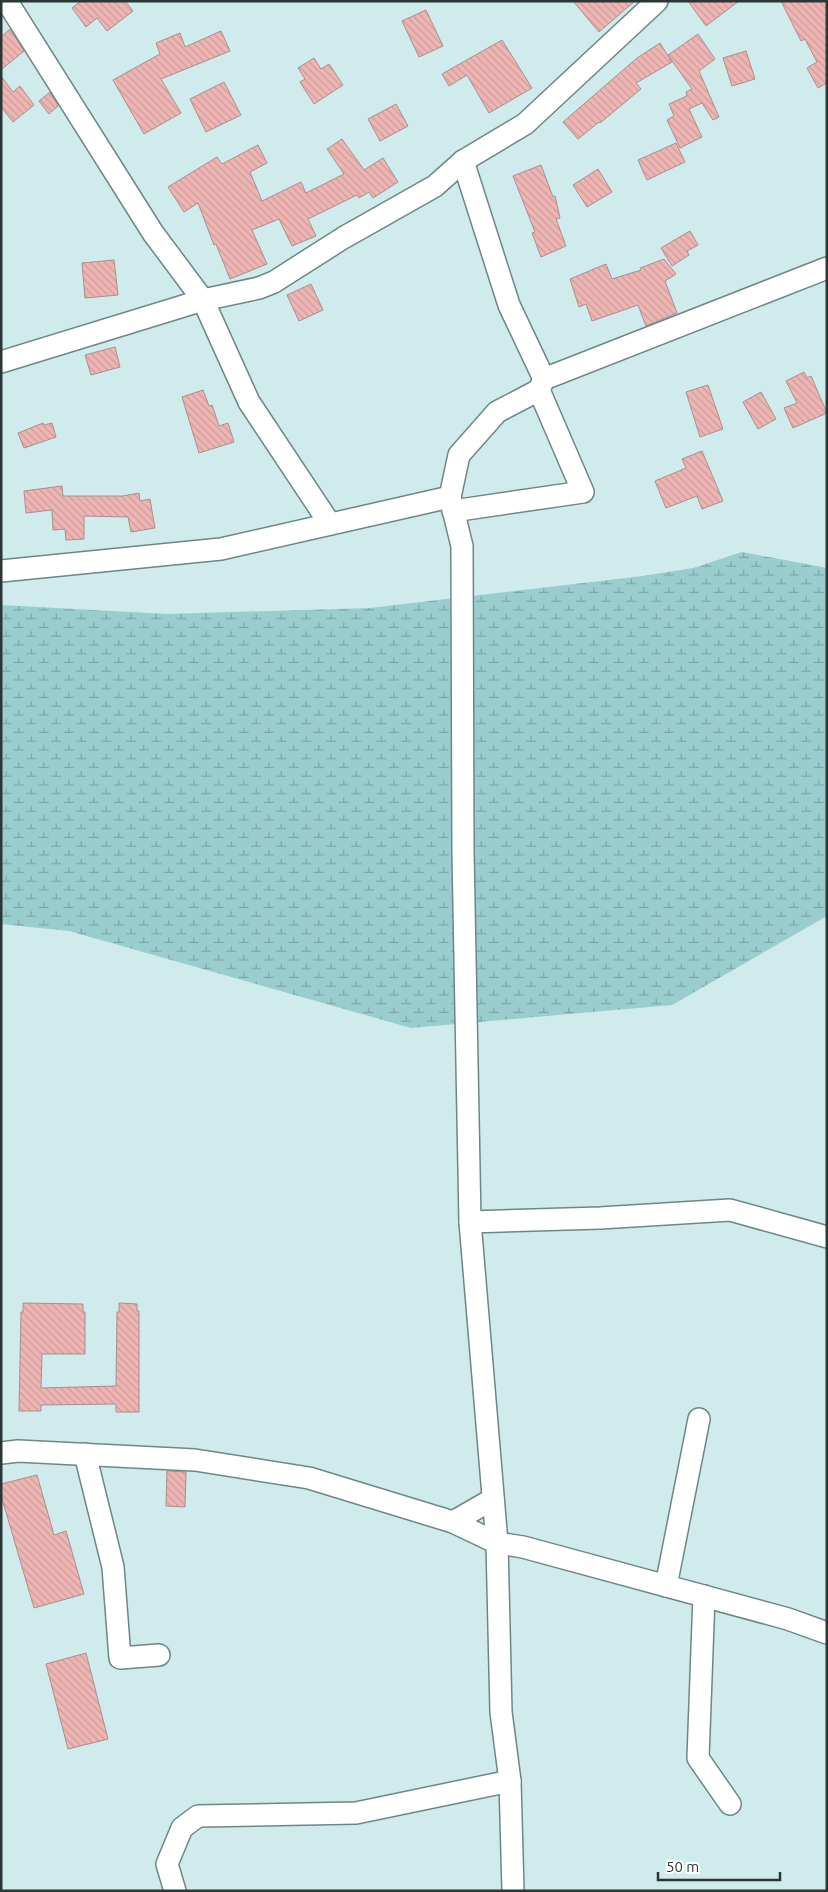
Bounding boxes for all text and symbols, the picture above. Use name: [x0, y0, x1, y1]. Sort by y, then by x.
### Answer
scale bar: [658, 1850, 780, 1882]
text: 50 m: [666, 1858, 699, 1875]

